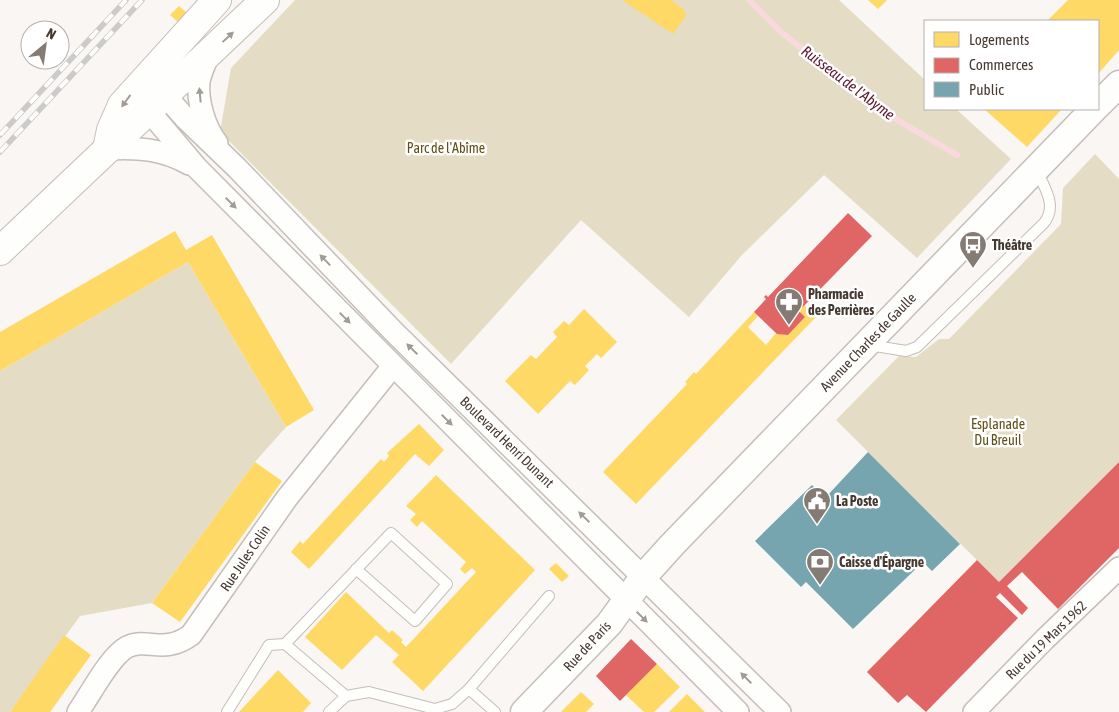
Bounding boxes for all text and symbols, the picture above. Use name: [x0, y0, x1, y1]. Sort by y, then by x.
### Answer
north arrow: [20, 20, 70, 70]
legend: [924, 20, 1099, 110]
text: N: [44, 25, 59, 43]
one-way arrow: [222, 31, 234, 43]
text: Logements: [969, 31, 1029, 48]
water label: Ruisseau de l'Abyme: [798, 42, 898, 123]
text: Commerces: [969, 56, 1033, 73]
text: Public: [969, 81, 1004, 98]
one-way arrow: [195, 87, 203, 103]
one-way arrow: [121, 94, 131, 108]
park label: Parc de l'Abîme: [407, 140, 485, 156]
one-way arrow: [225, 196, 237, 208]
bus stop icon: Théâtre: [958, 230, 988, 269]
place label: Théâtre: [992, 237, 1032, 253]
one-way arrow: [319, 254, 331, 266]
place label: Pharmacie des Perrières: [808, 286, 874, 318]
pharmacy icon: Pharmacie des Perrières: [774, 287, 804, 326]
street label: Avenue Charles de Gaulle: [817, 290, 919, 394]
one-way arrow: [339, 312, 351, 324]
one-way arrow: [406, 343, 418, 355]
street label: Boulevard Henri Dunant: [457, 393, 557, 491]
one-way arrow: [441, 413, 453, 425]
park label: Esplanade Du Breuil: [971, 416, 1025, 448]
public building icon: La Poste: [802, 486, 832, 525]
place label: La Poste: [836, 493, 878, 509]
one-way arrow: [579, 511, 591, 523]
street label: Rue Jules Colin: [217, 522, 273, 594]
bank icon: Caisse d'Épargne: [805, 547, 835, 586]
place label: Caisse d'Épargne: [839, 554, 924, 570]
street label: Rue du 19 Mars 1962: [1002, 598, 1090, 682]
one-way arrow: [636, 611, 648, 623]
street label: Rue de Paris: [560, 618, 614, 674]
one-way arrow: [740, 672, 752, 684]

